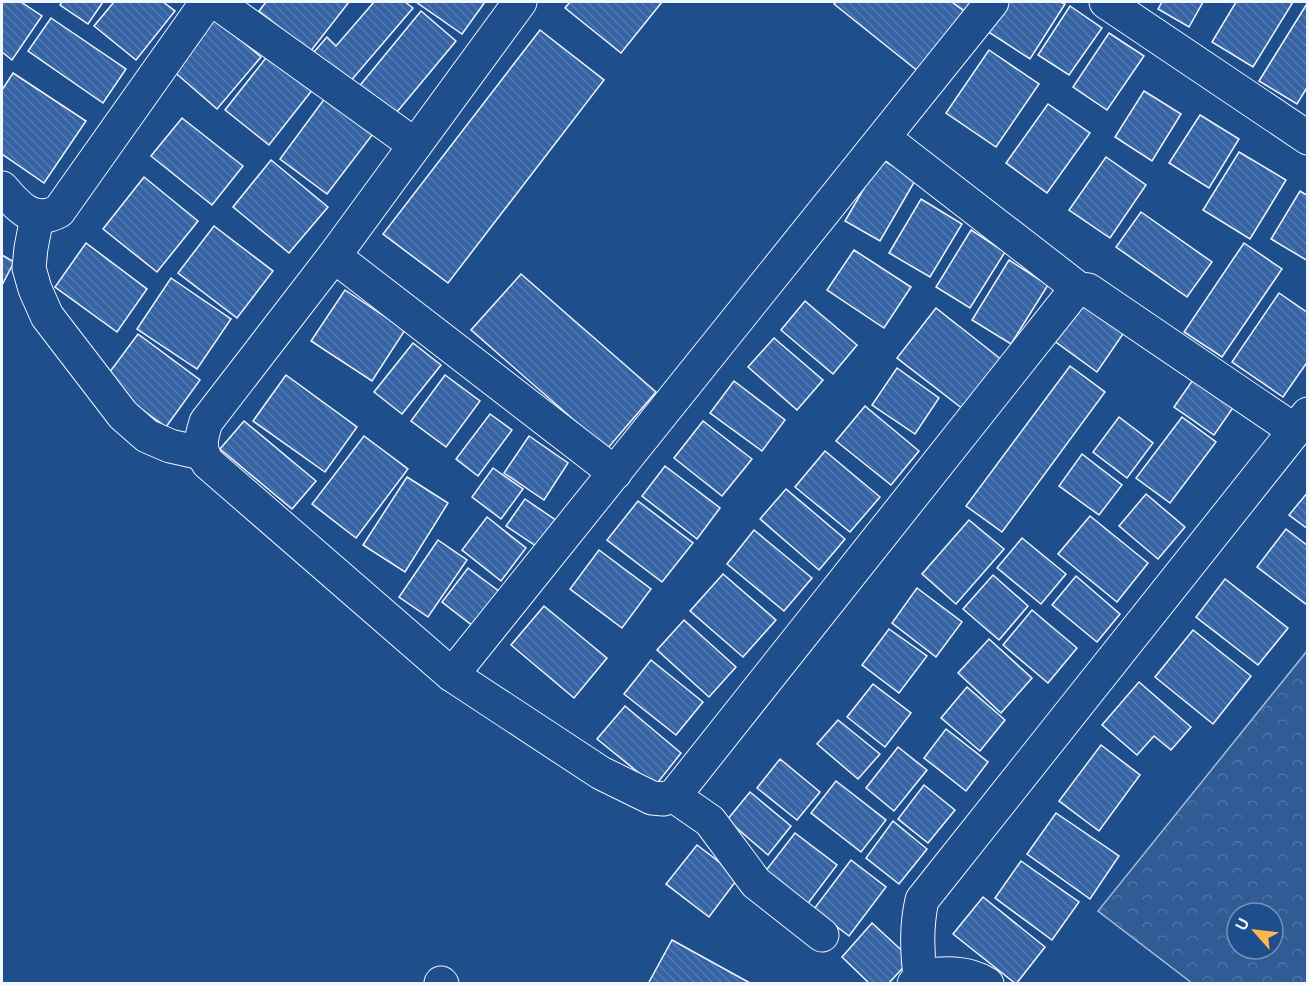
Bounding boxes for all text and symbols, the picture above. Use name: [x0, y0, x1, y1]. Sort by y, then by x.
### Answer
north arrow: [1225, 901, 1285, 961]
text: U: [1231, 915, 1253, 934]

